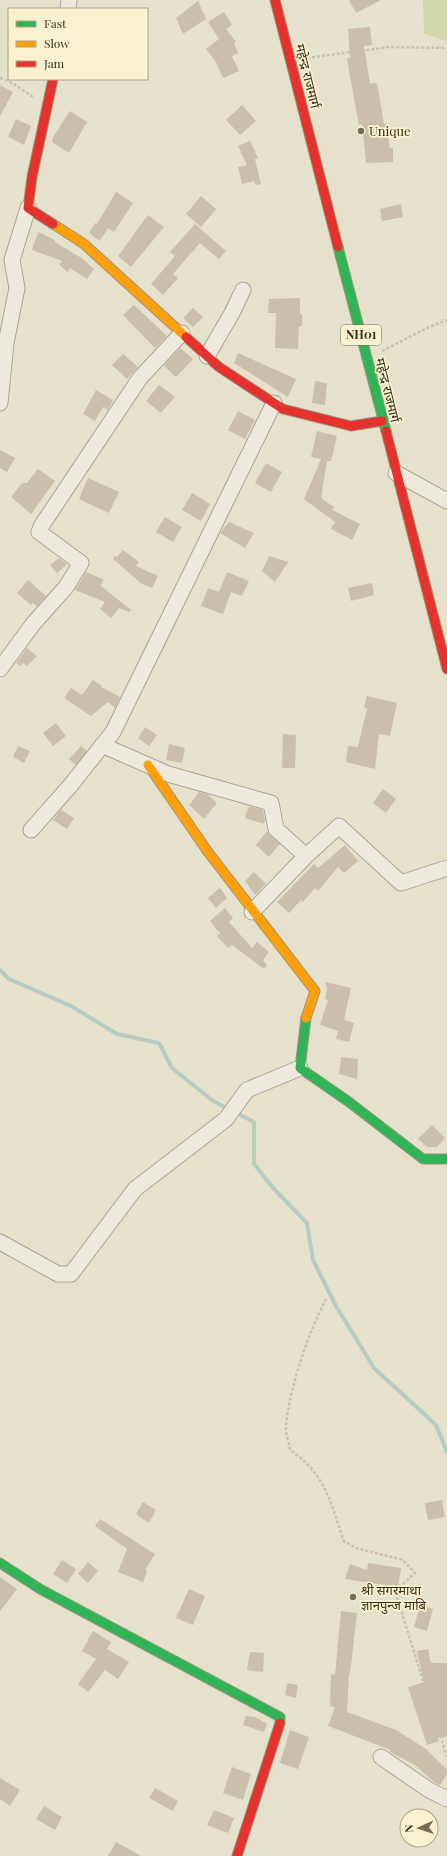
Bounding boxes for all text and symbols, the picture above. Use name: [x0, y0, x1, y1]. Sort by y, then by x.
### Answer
legend: [8, 8, 148, 80]
text: Fast: [44, 15, 67, 31]
text: Slow: [44, 35, 70, 51]
street label: महेन्द्र राजमार्ग: [292, 42, 325, 111]
text: Jam: [43, 55, 65, 71]
place label: Unique: [369, 122, 411, 139]
marker: Unique: [356, 126, 366, 136]
road number: NH01: [341, 325, 381, 345]
street label: महेन्द्र राजमार्ग: [372, 356, 405, 425]
place label: श्री सगरमाथा ज्ञानपुन्ज माबि: [361, 1581, 427, 1614]
marker: श्री सगरमाथा ज्ञानपुन्ज माबि: [348, 1592, 358, 1602]
north arrow: [399, 1808, 439, 1848]
text: N: [401, 1824, 416, 1833]

